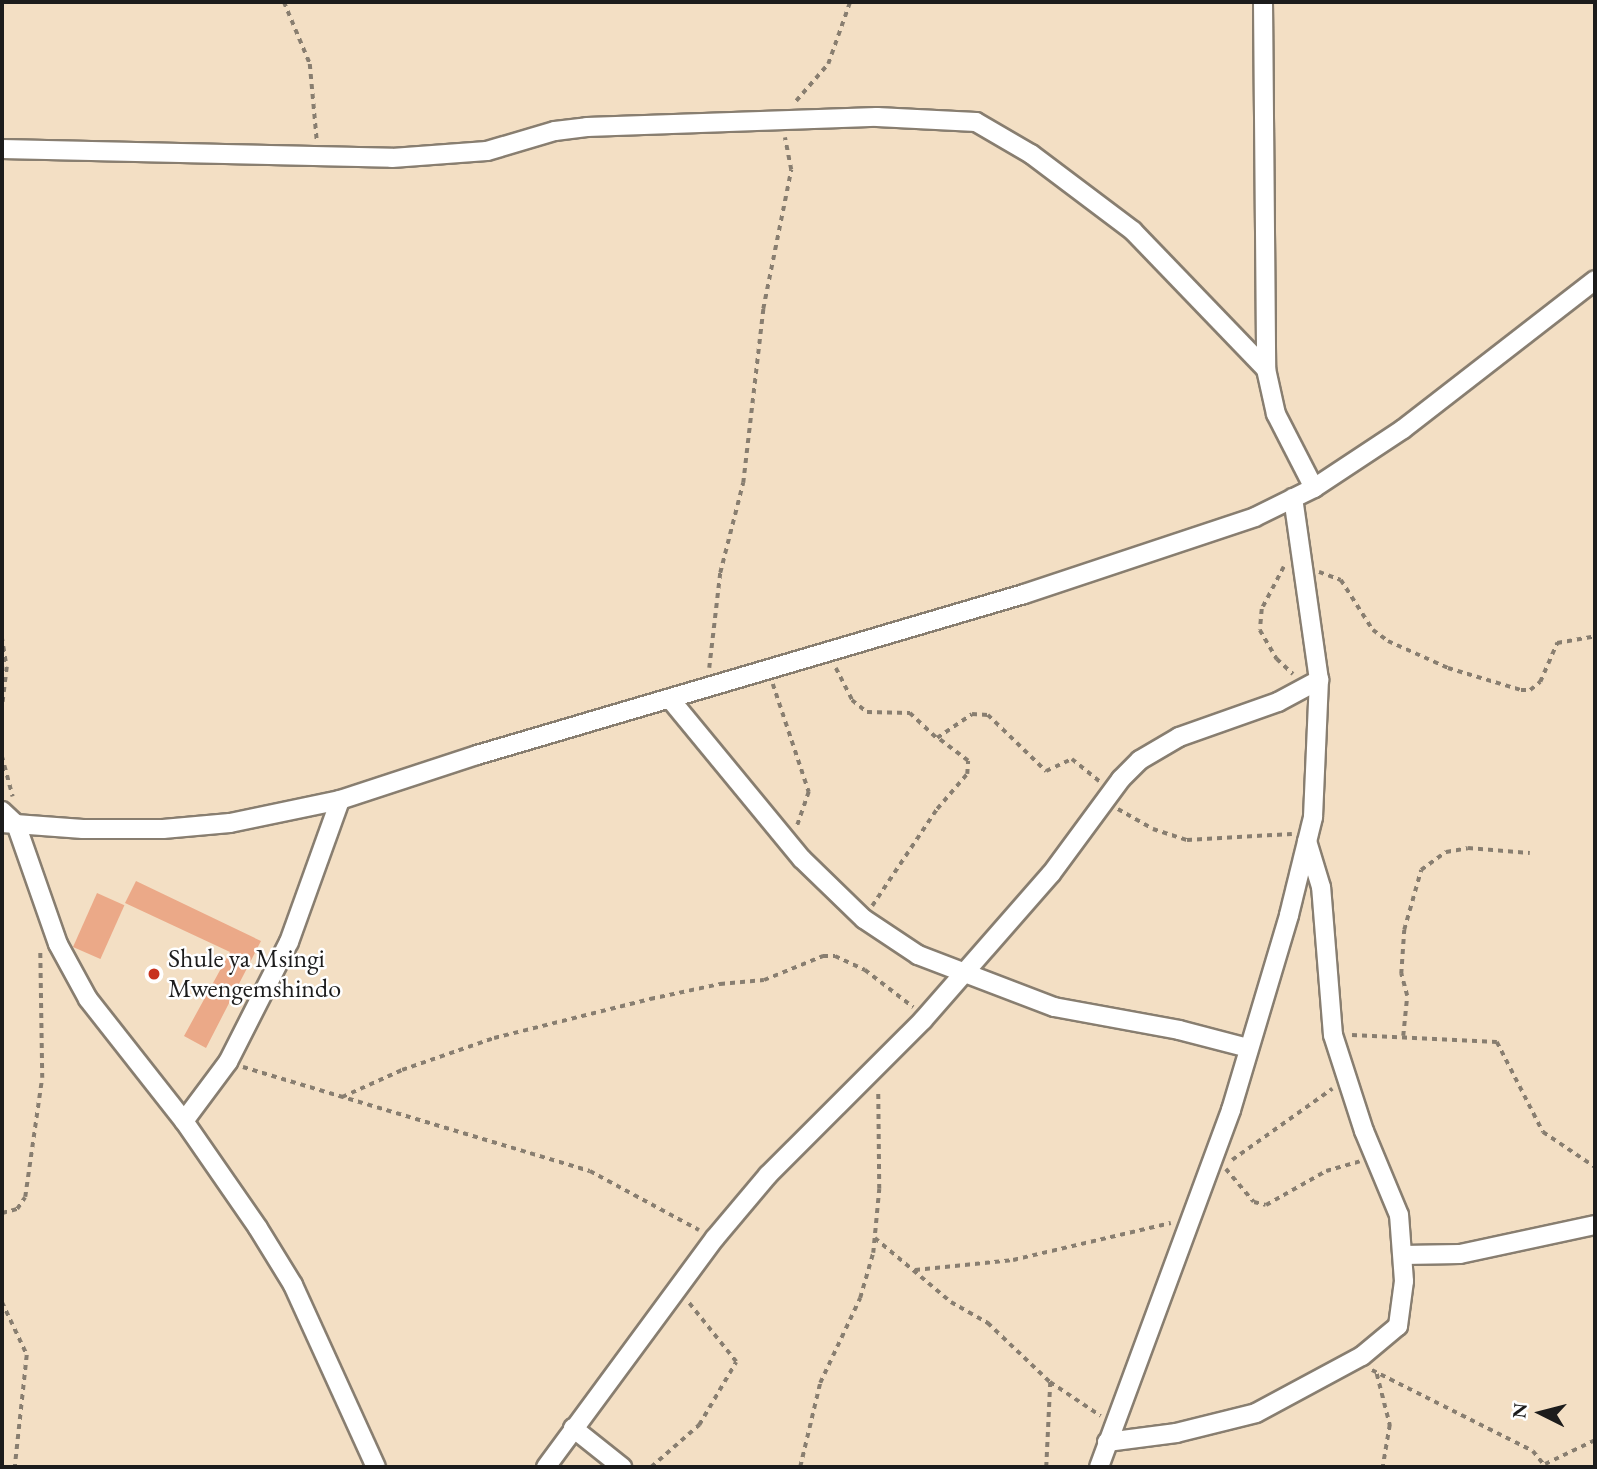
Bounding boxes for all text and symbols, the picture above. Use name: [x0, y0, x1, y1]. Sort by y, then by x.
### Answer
place label: Shule ya Msingi Mwengemshindo: [168, 943, 341, 1004]
marker: Shule ya Msingi Mwengemshindo: [146, 966, 162, 982]
north arrow: [1506, 1378, 1576, 1448]
text: N: [1506, 1402, 1533, 1420]

